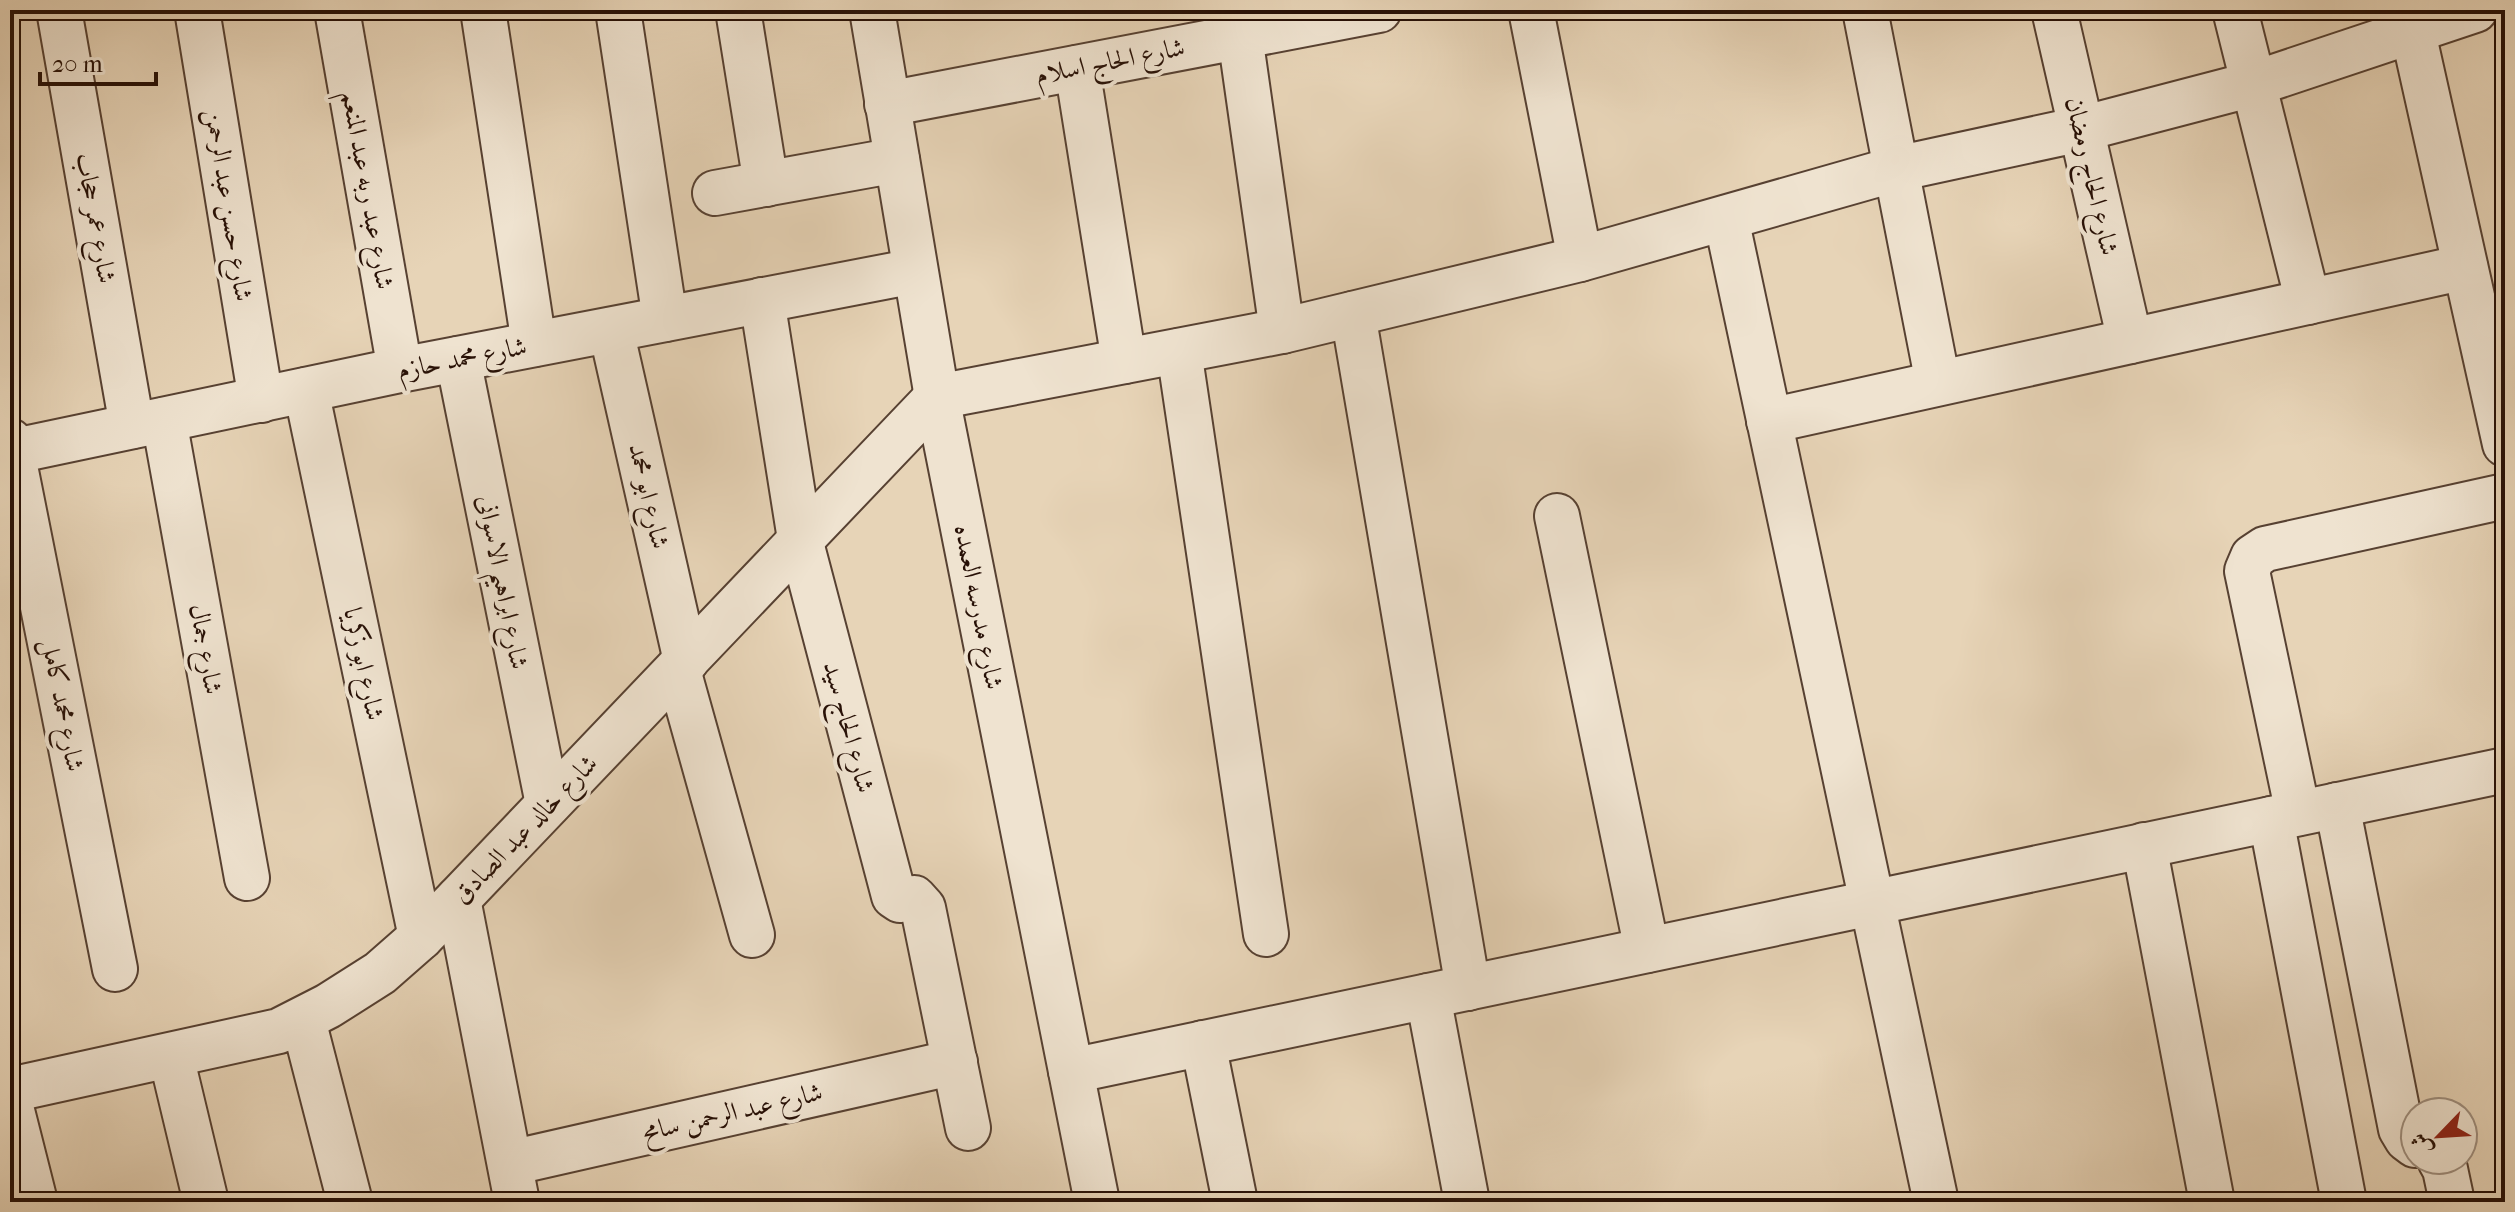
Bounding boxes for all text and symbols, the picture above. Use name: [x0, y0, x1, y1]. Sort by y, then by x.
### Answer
street label: شارع الحاج اسلام: [1033, 31, 1189, 99]
scale bar: [40, 36, 156, 86]
text: 20 m: [52, 50, 103, 78]
street label: شارع عبد ربه عبد المنعم: [326, 88, 401, 293]
street label: شارع الحاج رمضان: [2051, 94, 2125, 260]
street label: شارع حسن عبد الرحمن: [193, 107, 260, 304]
street label: شارع عمر حجاب: [63, 150, 123, 287]
street label: شارع محمد حازم: [395, 330, 531, 393]
street label: شارع ابو محمد: [616, 440, 676, 553]
street label: شارع ابراهيم الاسوانى: [461, 492, 535, 674]
street label: شارع مدرسه العمده: [942, 522, 1010, 693]
street label: شارع جمال: [177, 601, 229, 698]
street label: شارع ابو زكريا: [331, 605, 391, 725]
street label: شارع محمد كامل: [29, 636, 91, 775]
street label: شارع الحاج سيد: [809, 658, 881, 798]
street label: شارع خالد عبد الصادق: [446, 748, 608, 914]
street label: شارع عبد الرحمن سامح: [639, 1076, 827, 1154]
north arrow: [2399, 1096, 2479, 1176]
text: ش: [2405, 1129, 2438, 1159]

